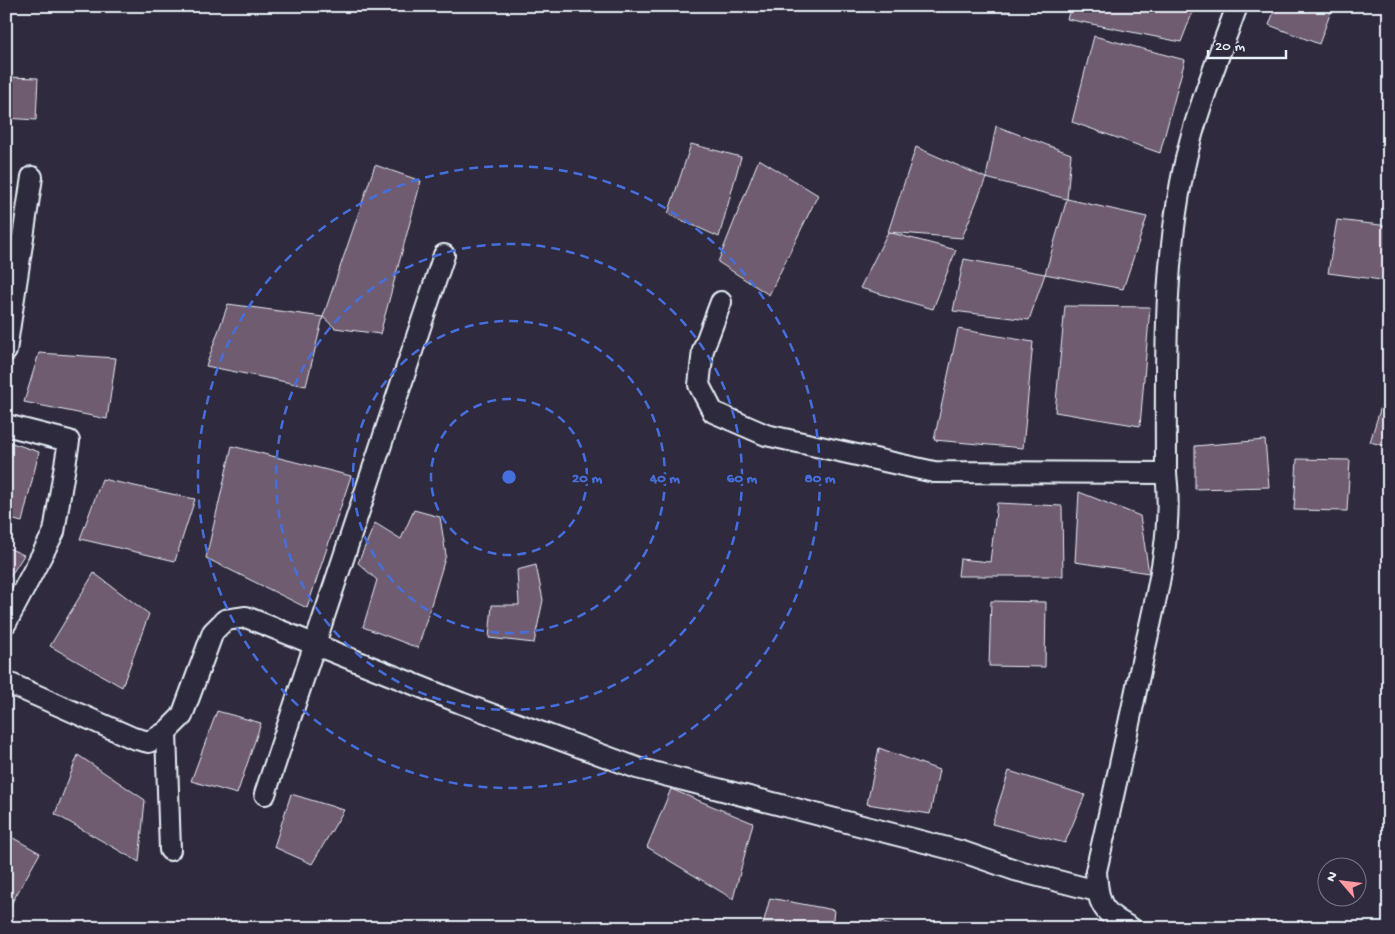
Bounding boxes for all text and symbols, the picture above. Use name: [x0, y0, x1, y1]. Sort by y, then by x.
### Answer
scale bar: [1208, 28, 1285, 60]
text: 20 m: [1215, 38, 1245, 56]
centre of rings: [500, 468, 518, 486]
text: 20 m: [572, 470, 602, 488]
text: 40 m: [649, 470, 680, 488]
text: 60 m: [727, 470, 758, 488]
text: 80 m: [805, 470, 836, 488]
north arrow: [1318, 856, 1368, 906]
text: N: [1323, 869, 1342, 885]

